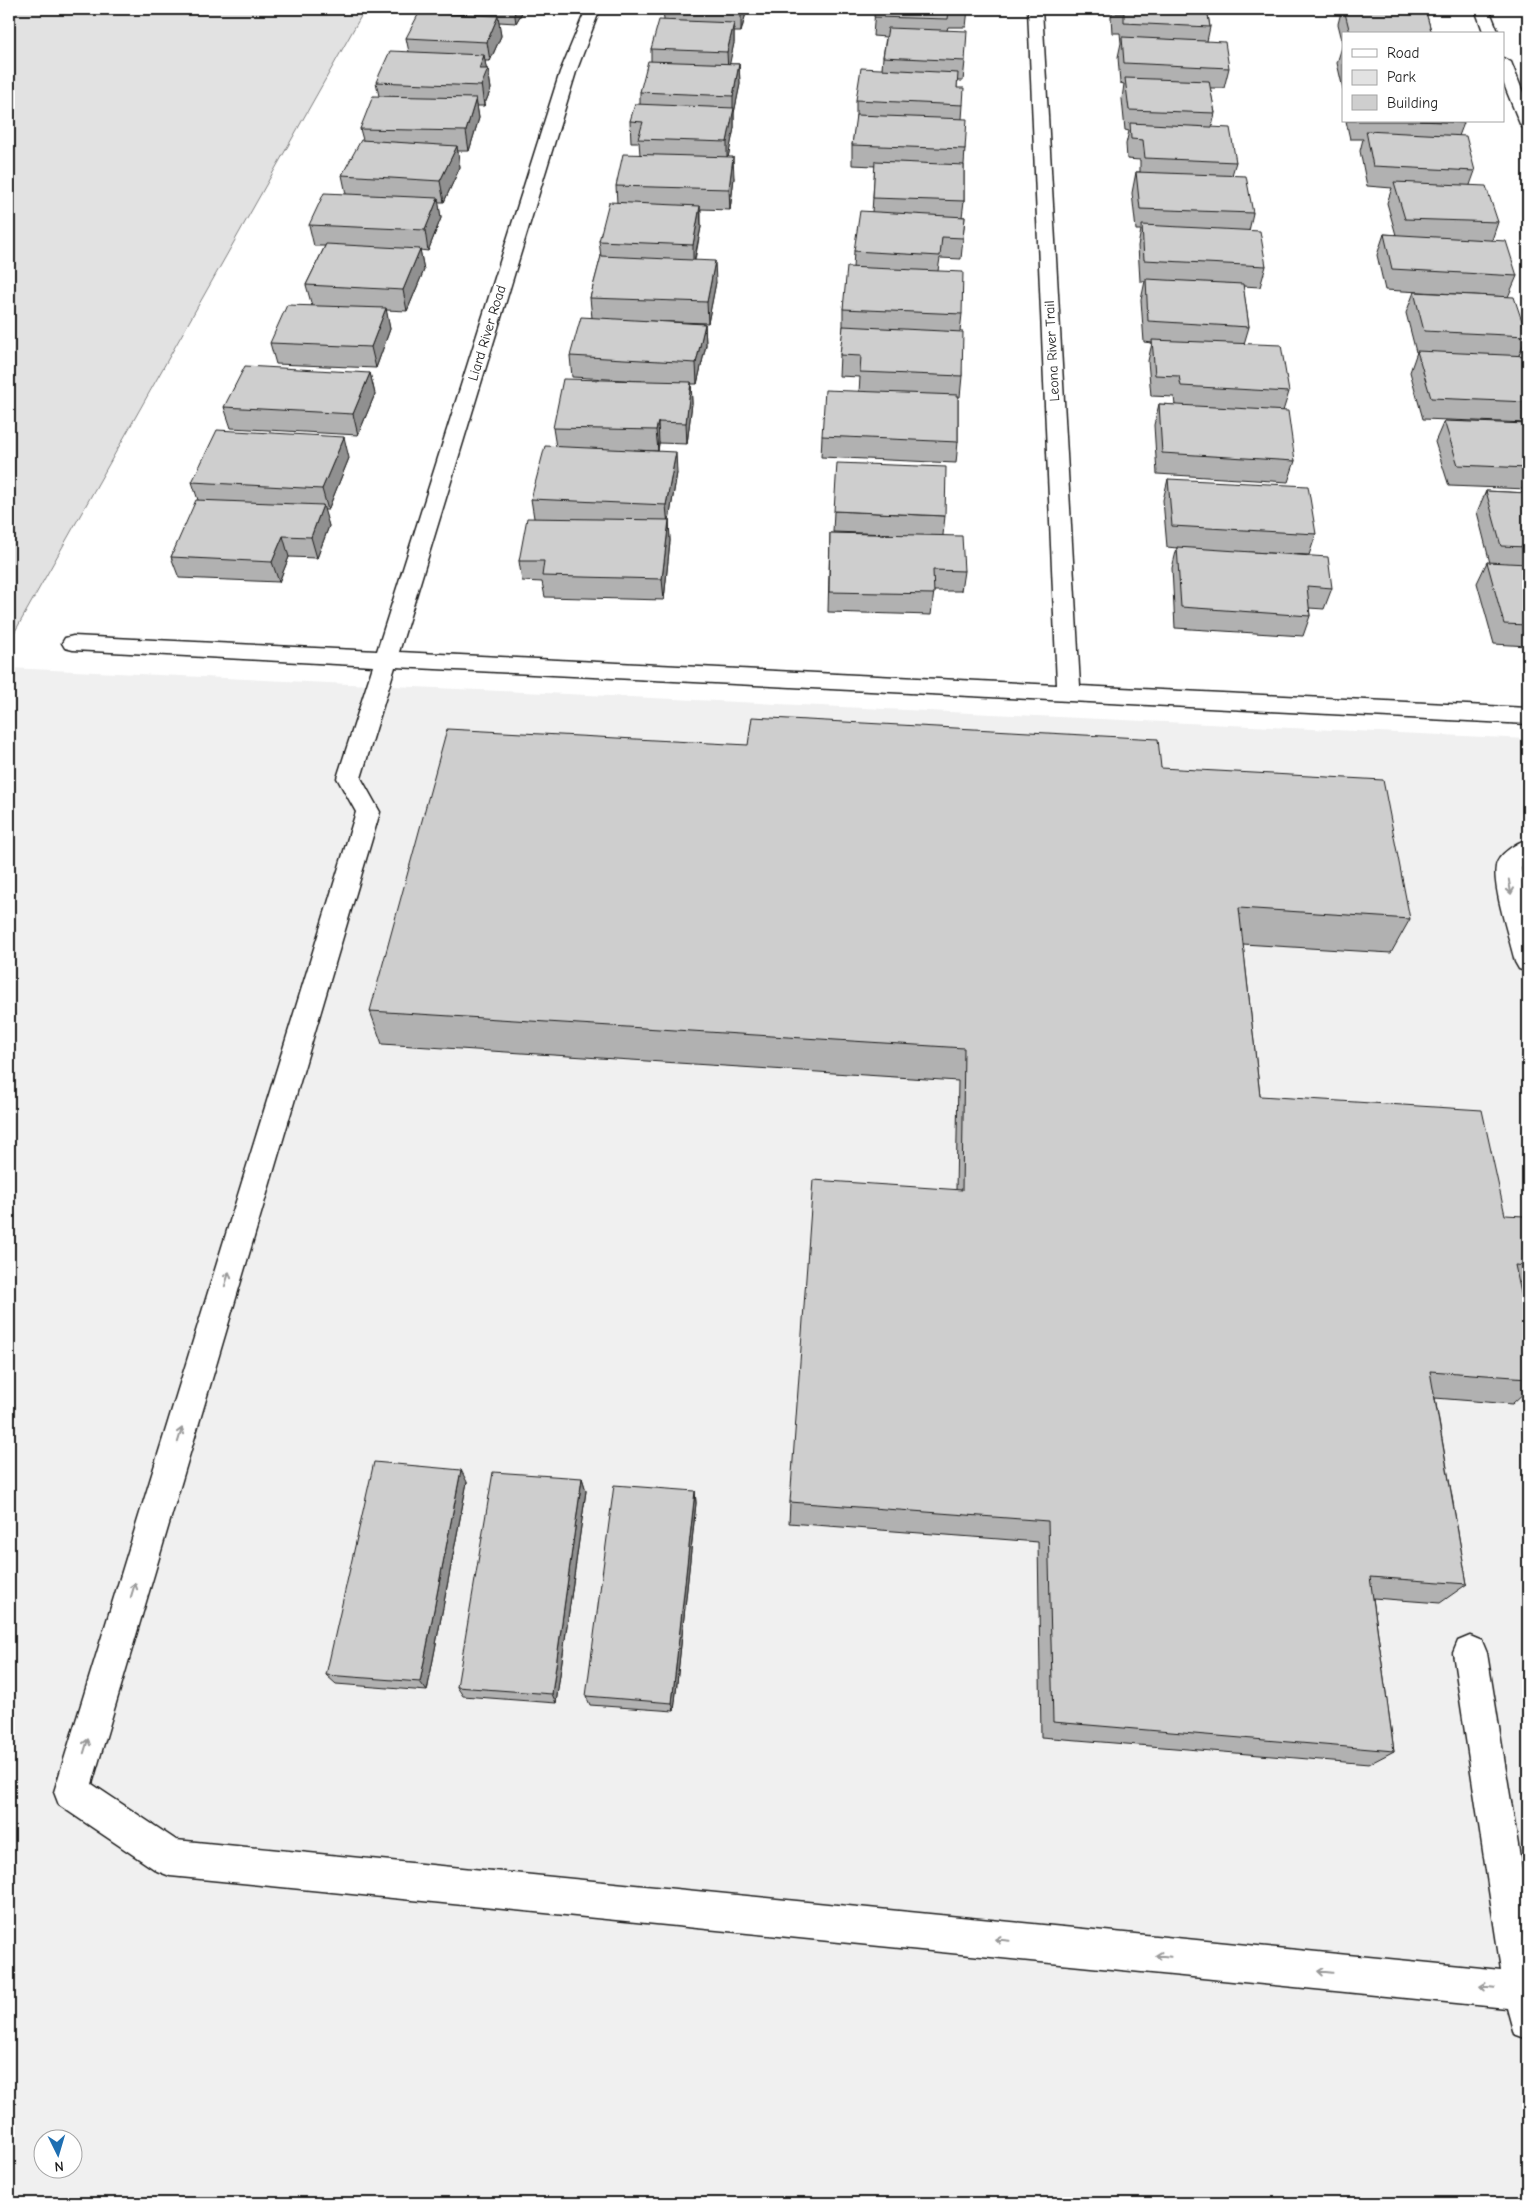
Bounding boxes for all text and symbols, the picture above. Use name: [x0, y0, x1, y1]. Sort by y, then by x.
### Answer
legend: [1342, 32, 1504, 122]
text: Road: [1387, 44, 1419, 62]
text: Park: [1387, 68, 1416, 86]
text: Building: [1387, 94, 1438, 112]
street label: Liard River Road: [464, 283, 510, 383]
street label: Leona River Trail: [1041, 300, 1063, 402]
one-way arrow: [1506, 879, 1516, 895]
one-way arrow: [222, 1271, 232, 1287]
one-way arrow: [175, 1427, 185, 1443]
one-way arrow: [128, 1583, 138, 1599]
one-way arrow: [81, 1738, 91, 1754]
one-way arrow: [994, 1935, 1010, 1945]
one-way arrow: [1156, 1951, 1172, 1961]
one-way arrow: [1317, 1967, 1333, 1976]
one-way arrow: [1479, 1982, 1495, 1992]
north arrow: [32, 2130, 82, 2180]
text: N: [54, 2158, 64, 2175]

